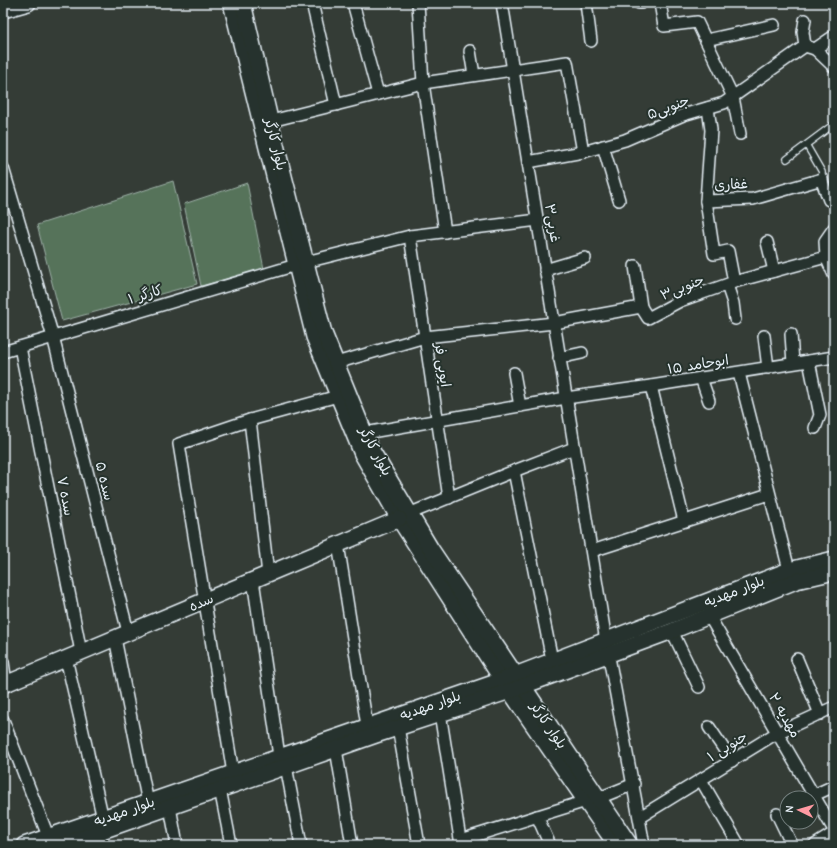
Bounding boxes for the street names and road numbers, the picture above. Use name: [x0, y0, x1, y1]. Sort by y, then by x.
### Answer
street label: جنوبی۵: [645, 92, 692, 124]
street label: بلوار کارگر: [261, 115, 290, 172]
street label: غفاری: [714, 175, 748, 194]
street label: غربی۳: [541, 202, 564, 244]
street label: جنوبی۳: [658, 271, 707, 305]
street label: کارگر ۱: [126, 281, 164, 308]
street label: ایوبی فر: [431, 341, 454, 388]
street label: ابوحامد ۱۵: [666, 351, 730, 378]
street label: بلوار کارگر: [355, 423, 396, 479]
street label: سده ۵: [92, 460, 118, 502]
street label: سده ۷: [53, 475, 78, 517]
street label: بلوار مهدیه: [702, 572, 767, 611]
street label: سده: [186, 590, 216, 615]
street label: بلوار مهدیه: [398, 687, 463, 724]
street label: مهدیه ۲: [765, 690, 804, 741]
street label: بلوار کارگر: [526, 698, 571, 752]
street label: ۱ جنوبی: [704, 728, 751, 766]
street label: بلوار مهدیه: [92, 793, 157, 830]

